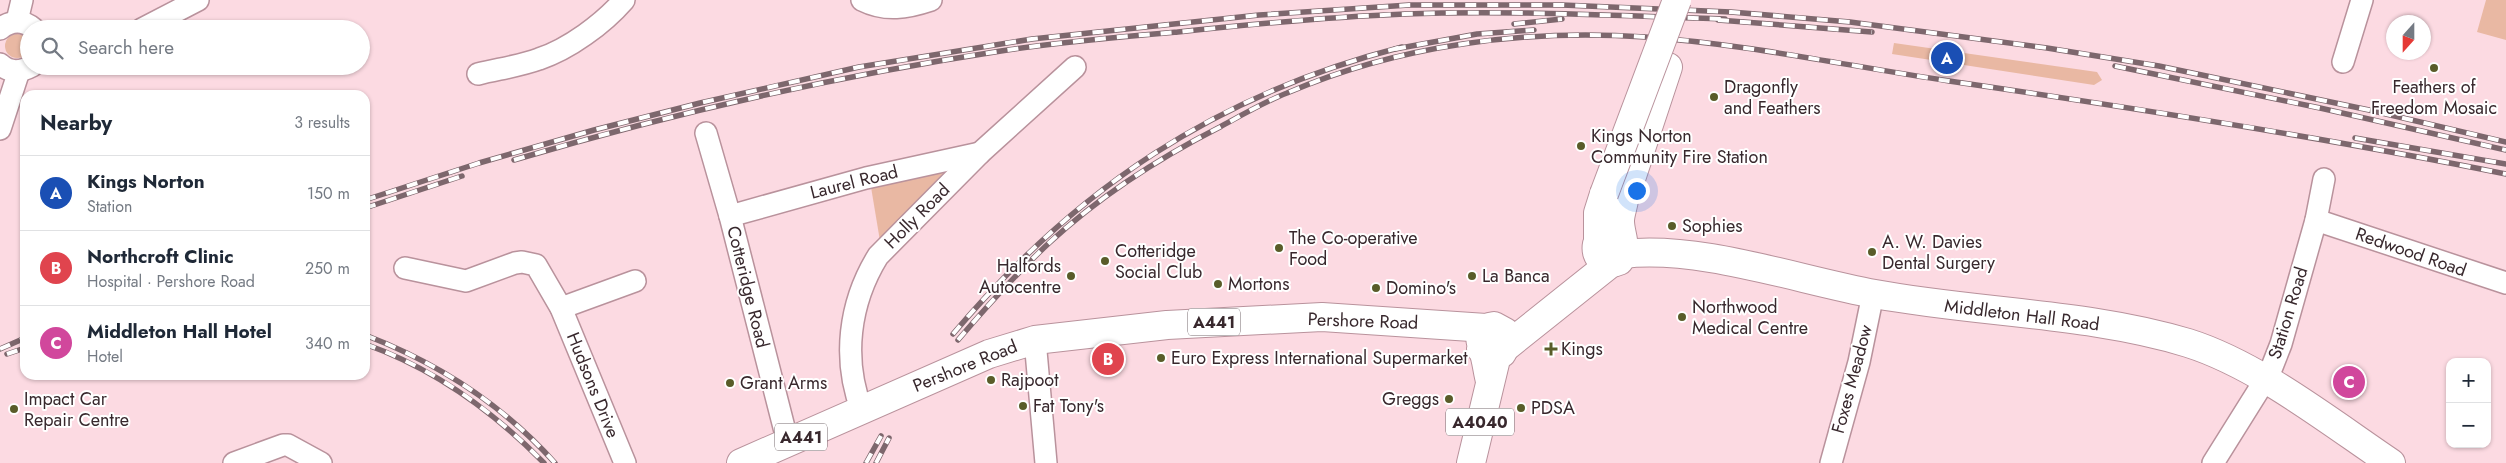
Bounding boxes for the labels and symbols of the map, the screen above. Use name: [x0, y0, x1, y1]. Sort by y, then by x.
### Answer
north arrow: [2386, 15, 2431, 60]
pin: A: [1931, 39, 1963, 77]
marker: Feathers of Freedom Mosaic: [2428, 62, 2440, 74]
place label: Dragonfly and Feathers: [1724, 74, 1821, 121]
place label: Feathers of Freedom Mosaic: [2371, 74, 2497, 121]
marker: Dragonfly and Feathers: [1708, 91, 1720, 103]
place label: Kings Norton Community Fire Station: [1591, 123, 1768, 170]
marker: Kings Norton Community Fire Station: [1575, 140, 1587, 152]
street label: Laurel Road: [807, 159, 901, 205]
street label: Holly Road: [878, 177, 956, 255]
your location: [1624, 178, 1650, 204]
place label: Sophies: [1682, 213, 1743, 239]
marker: Sophies: [1666, 220, 1678, 232]
street label: Redwood Road: [2352, 221, 2470, 283]
street label: Cotteridge Road: [720, 223, 776, 351]
place label: The Co-operative Food: [1289, 225, 1418, 272]
place label: A. W. Davies Dental Surgery: [1882, 229, 1995, 276]
place label: Cotteridge Social Club: [1115, 238, 1202, 285]
marker: The Co-operative Food: [1273, 242, 1285, 254]
marker: A. W. Davies Dental Surgery: [1866, 246, 1878, 258]
place label: Halfords Autocentre: [979, 253, 1061, 300]
marker: Cotteridge Social Club: [1099, 255, 1111, 267]
place label: La Banca: [1482, 263, 1550, 289]
street label: Station Road: [2262, 264, 2314, 362]
marker: Halfords Autocentre: [1065, 270, 1077, 282]
marker: La Banca: [1466, 270, 1478, 282]
place label: Mortons: [1228, 271, 1289, 297]
place label: Domino's: [1386, 275, 1456, 301]
marker: Mortons: [1212, 278, 1224, 290]
marker: Domino's: [1370, 282, 1382, 294]
street label: Middleton Hall Road: [1943, 293, 2101, 337]
place label: Northwood Medical Centre: [1692, 294, 1808, 341]
street label: Pershore Road: [1307, 306, 1419, 336]
road number: A441: [1188, 308, 1240, 336]
marker: Northwood Medical Centre: [1676, 311, 1688, 323]
street label: Foxes Meadow: [1825, 321, 1879, 436]
street label: Hudsons Drive: [560, 328, 626, 442]
street label: Pershore Road: [909, 333, 1021, 399]
place label: Kings: [1561, 336, 1603, 362]
pin: B: [1092, 340, 1124, 378]
marker: Kings: [1545, 343, 1557, 355]
place label: Euro Express International Supermarket: [1171, 345, 1468, 371]
marker: Euro Express International Supermarket: [1155, 352, 1167, 364]
pin: C: [2333, 363, 2365, 401]
place label: Rajpoot: [1001, 367, 1059, 393]
place label: Grant Arms: [740, 370, 827, 396]
marker: Rajpoot: [985, 374, 997, 386]
marker: Grant Arms: [724, 377, 736, 389]
place label: Impact Car Repair Centre: [24, 386, 129, 433]
place label: Greggs: [1382, 386, 1439, 412]
place label: Fat Tony's: [1033, 393, 1104, 419]
marker: Greggs: [1443, 393, 1455, 405]
place label: PDSA: [1531, 395, 1575, 421]
marker: Fat Tony's: [1017, 400, 1029, 412]
marker: PDSA: [1515, 402, 1527, 414]
marker: Impact Car Repair Centre: [8, 403, 20, 415]
road number: A4040: [1446, 408, 1514, 436]
road number: A441: [775, 424, 827, 451]

